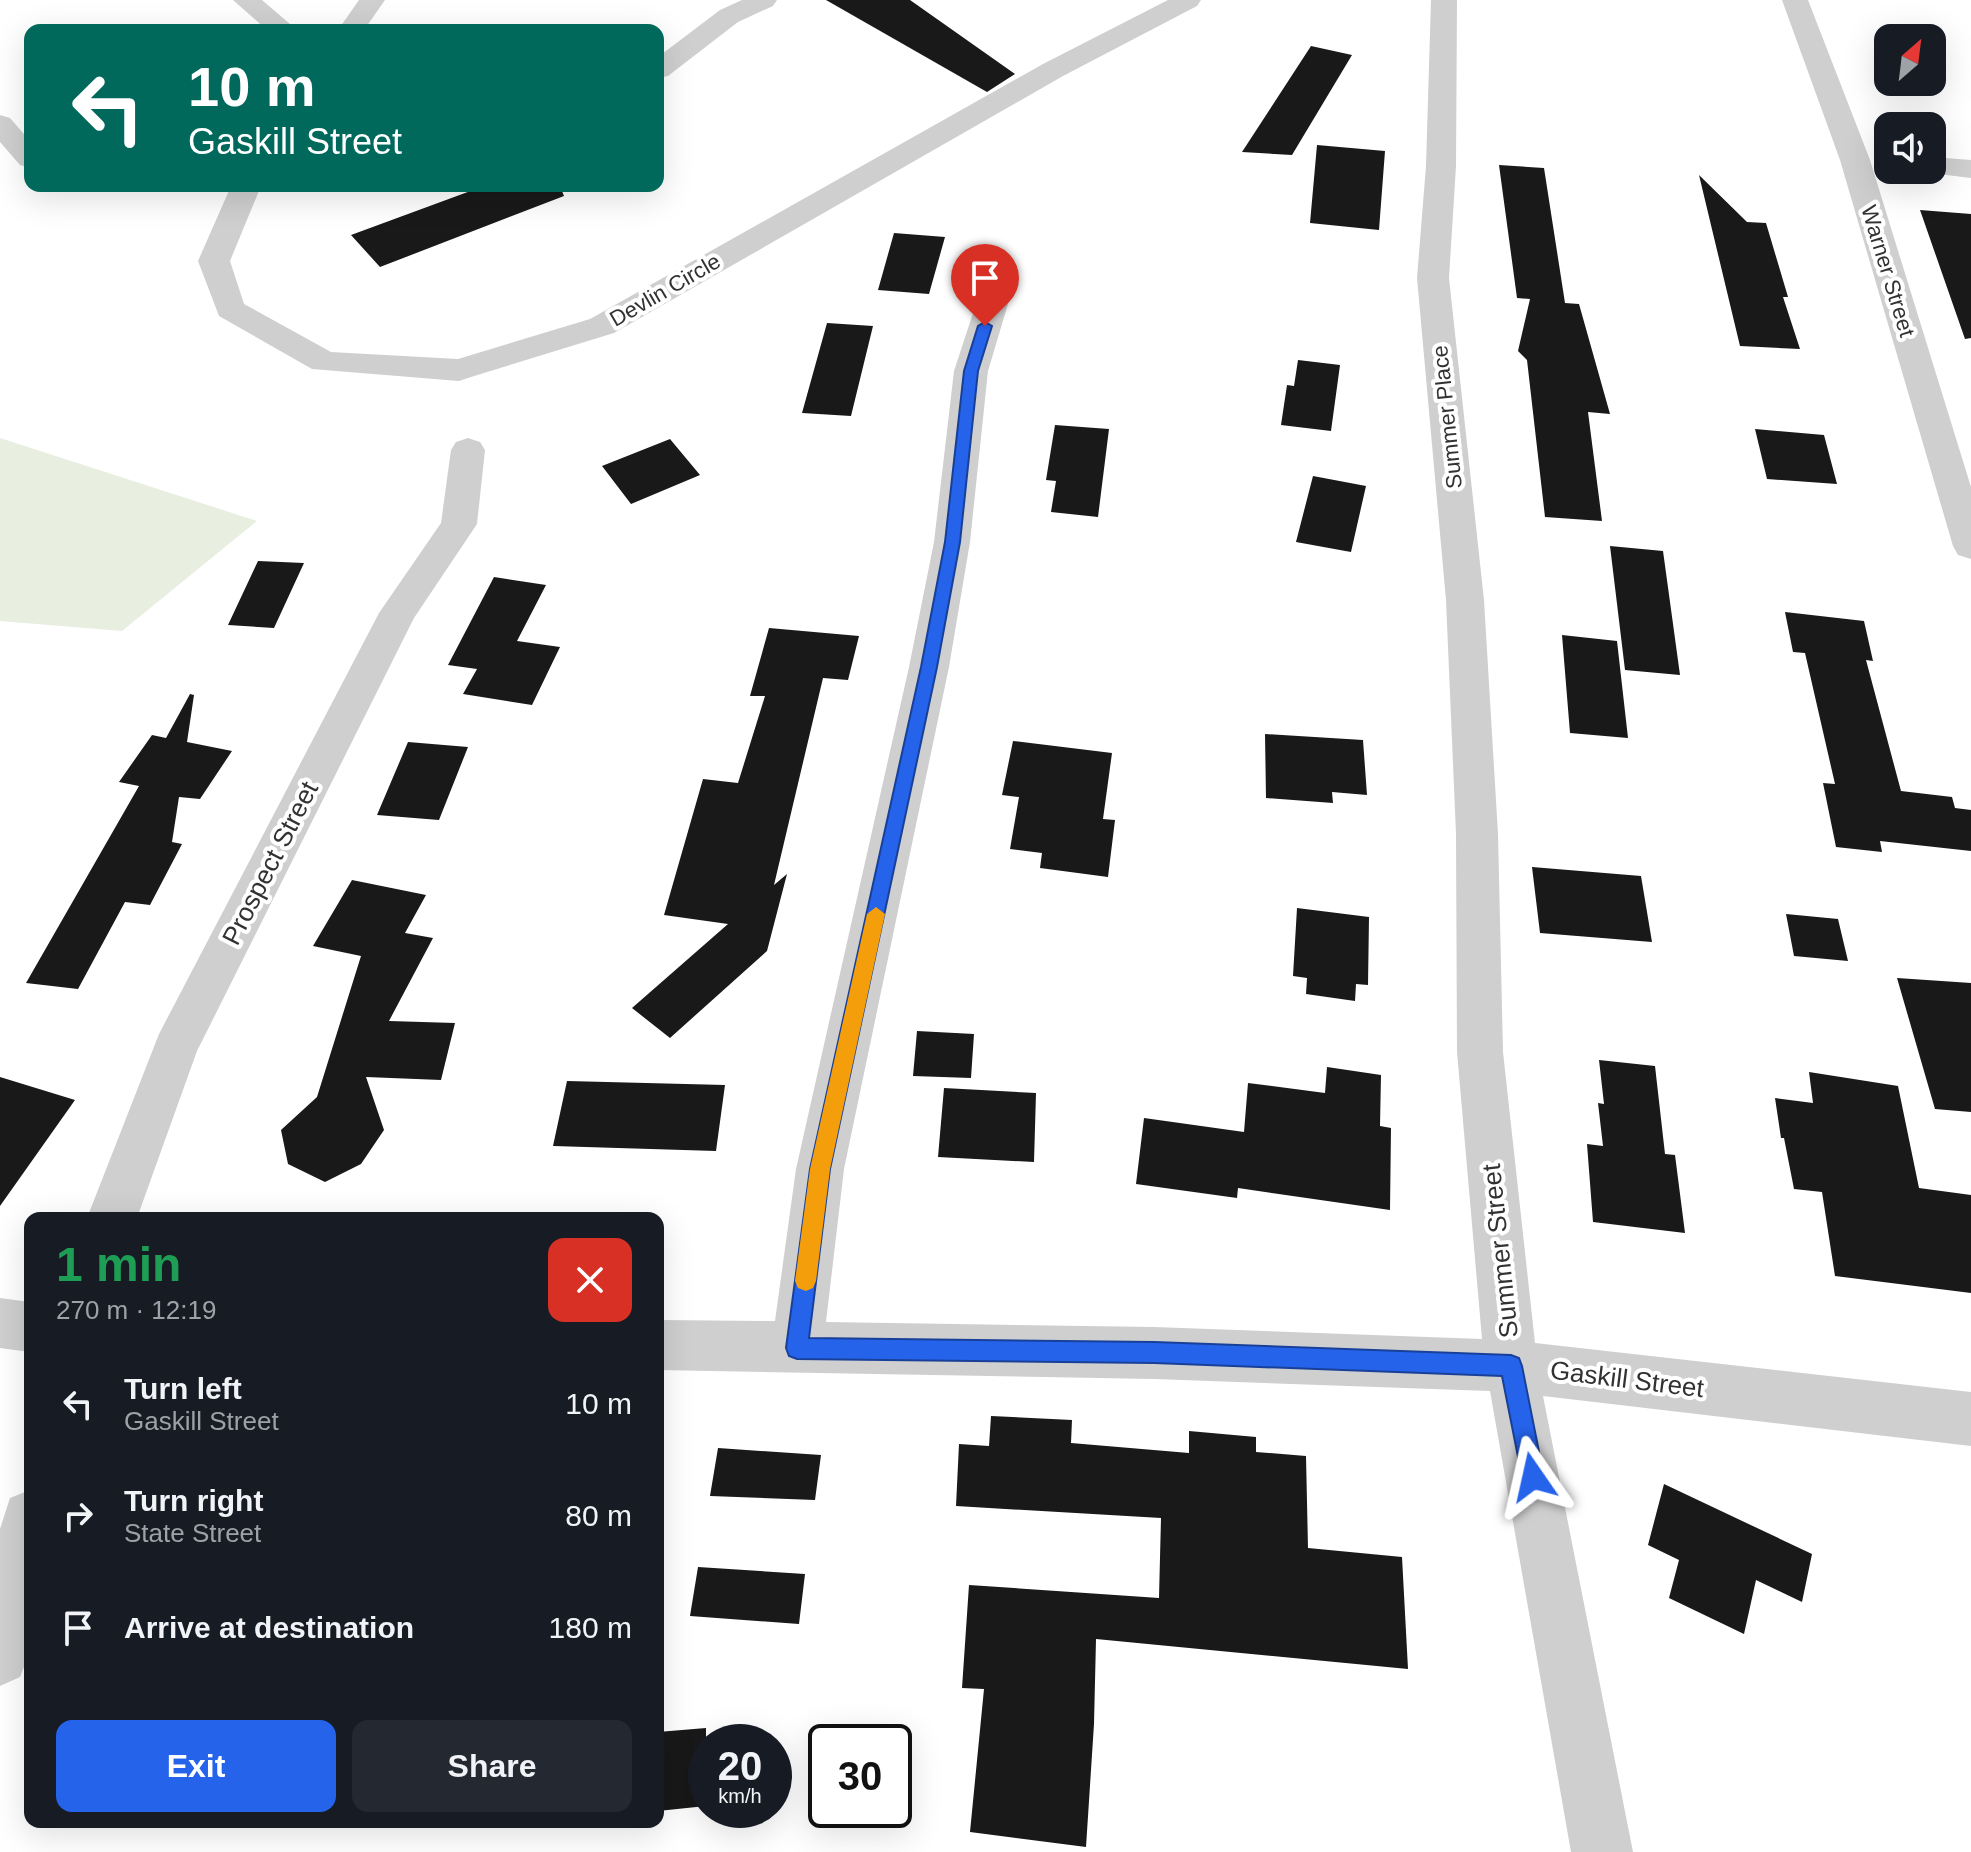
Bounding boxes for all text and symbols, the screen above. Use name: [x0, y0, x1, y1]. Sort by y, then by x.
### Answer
north arrow: [1874, 24, 1946, 96]
map controls: [1874, 24, 1946, 184]
text: 10 m: [188, 55, 316, 118]
icon: left: [56, 56, 160, 160]
button: sound: [1874, 112, 1946, 184]
text: Gaskill Street: [188, 121, 402, 162]
street label: Warner Street: [1856, 202, 1920, 340]
pin: [951, 244, 1019, 326]
street label: Devlin Circle: [605, 248, 725, 332]
icon: arrive: [963, 256, 1007, 300]
street label: Summer Place: [1427, 344, 1467, 490]
street label: Prospect Street: [216, 776, 324, 950]
street label: Summer Street: [1476, 1162, 1524, 1340]
text: 1 min: [56, 1238, 181, 1291]
button: close: [548, 1238, 632, 1322]
text: 270 m · 12:19: [56, 1295, 216, 1325]
street label: Gaskill Street: [1548, 1355, 1706, 1403]
text: Turn left: [124, 1372, 242, 1405]
icon: left: [56, 1382, 100, 1426]
text: 10 m: [565, 1387, 632, 1420]
text: Gaskill Street: [124, 1406, 279, 1436]
position arrow: [1491, 1435, 1575, 1519]
text: Turn right: [124, 1484, 263, 1517]
icon: right: [56, 1494, 100, 1538]
text: 80 m: [565, 1499, 632, 1532]
text: State Street: [124, 1518, 261, 1548]
icon: arrive: [56, 1606, 100, 1650]
text: Arrive at destination: [124, 1611, 414, 1644]
text: 180 m: [549, 1611, 632, 1644]
button: Exit: [56, 1720, 336, 1812]
button: Share: [352, 1720, 632, 1812]
speed limit sign: 30: [808, 1724, 912, 1828]
text: 20: [718, 1744, 762, 1788]
text: km/h: [718, 1785, 762, 1807]

